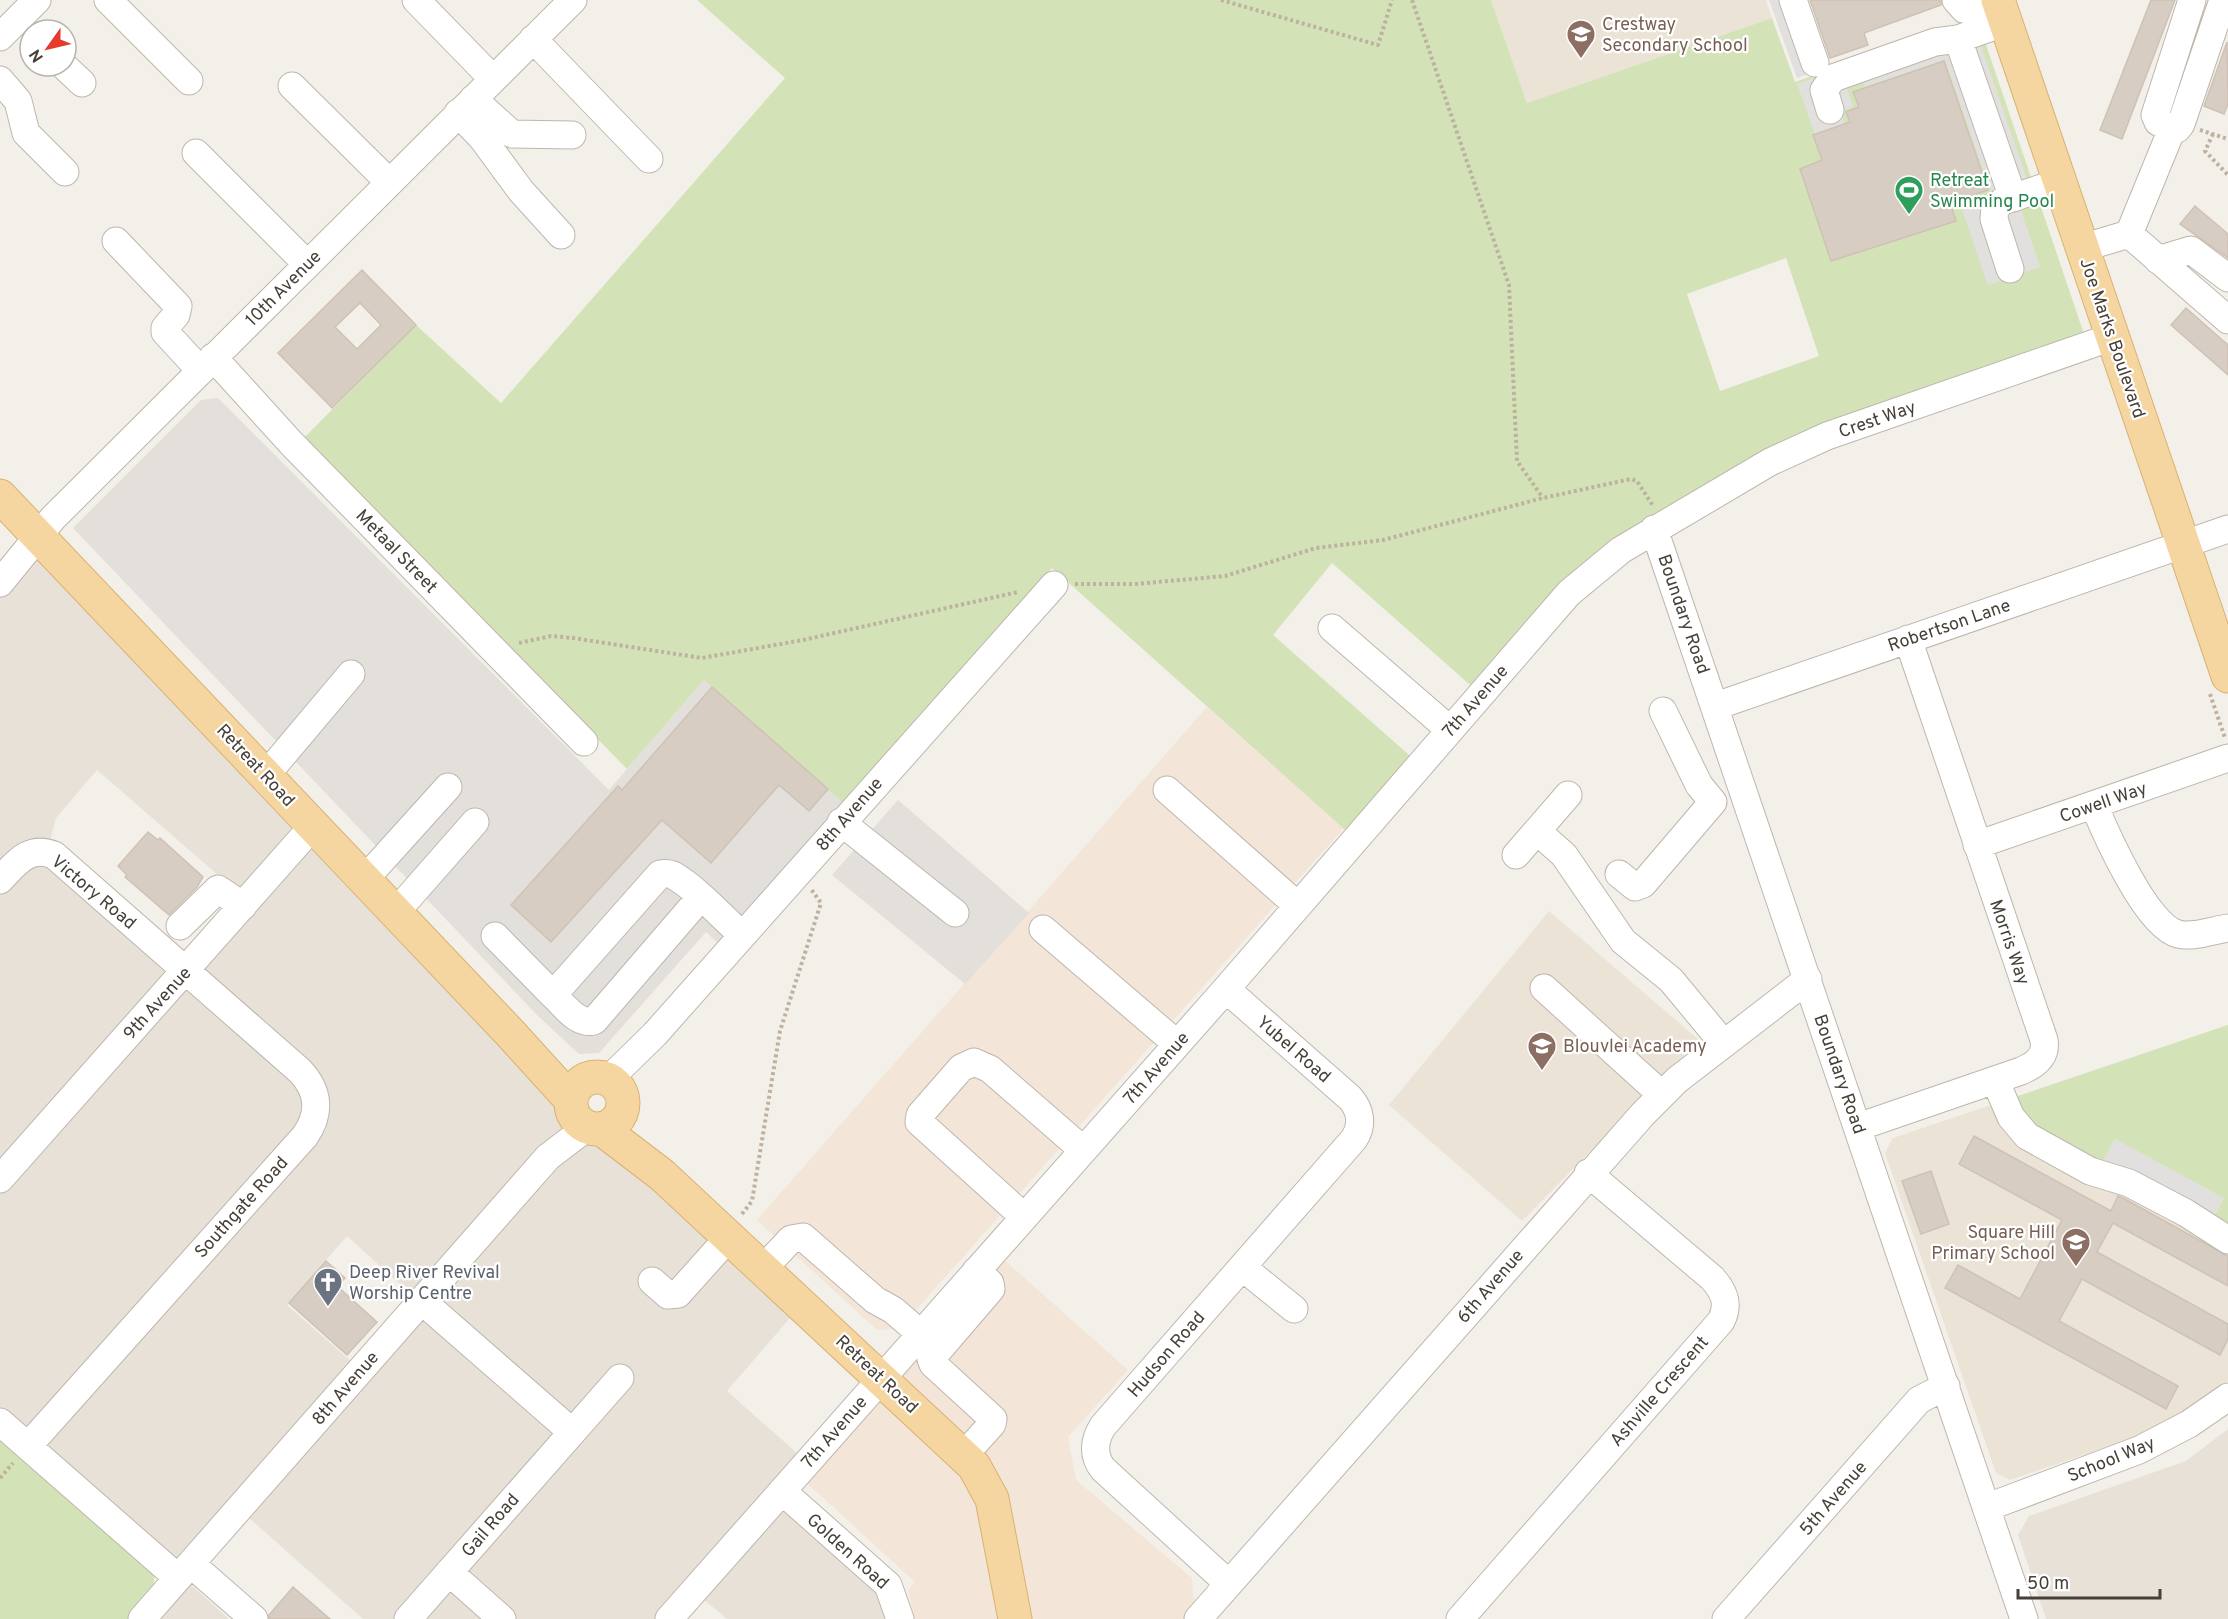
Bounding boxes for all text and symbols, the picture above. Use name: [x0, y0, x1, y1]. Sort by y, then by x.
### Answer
place label: Crestway Secondary School: [1602, 14, 1748, 58]
north arrow: [18, 18, 78, 78]
school or university icon: Crestway Secondary School: [1565, 18, 1597, 60]
text: N: [26, 45, 49, 66]
place label: Retreat Swimming Pool: [1930, 170, 2054, 214]
sports icon: Retreat Swimming Pool: [1893, 174, 1925, 216]
street label: 10th Avenue: [241, 246, 327, 332]
street label: Joe Marks Boulevard: [2073, 255, 2150, 422]
street label: Crest Way: [1836, 396, 1919, 444]
street label: Metaal Street: [350, 505, 442, 599]
street label: Boundary Road: [1651, 552, 1714, 677]
street label: Robertson Lane: [1885, 595, 2014, 658]
street label: 7th Avenue: [1438, 661, 1514, 743]
street label: Retreat Road: [211, 720, 299, 812]
street label: 8th Avenue: [812, 773, 889, 857]
street label: Cowell Way: [2057, 778, 2150, 829]
street label: Victory Road: [46, 851, 140, 935]
street label: Morris Way: [1983, 897, 2034, 988]
street label: 9th Avenue: [119, 962, 197, 1046]
street label: Yubel Road: [1251, 1012, 1335, 1089]
street label: Boundary Road: [1807, 1012, 1870, 1137]
street label: 7th Avenue: [1119, 1028, 1195, 1110]
school or university icon: Blouvlei Academy: [1526, 1030, 1558, 1072]
place label: Blouvlei Academy: [1563, 1036, 1707, 1059]
street label: Southgate Road: [190, 1152, 294, 1264]
place label: Square Hill Primary School: [1931, 1222, 2055, 1266]
school or university icon: Square Hill Primary School: [2060, 1226, 2092, 1268]
street label: 6th Avenue: [1453, 1245, 1530, 1329]
place label: Deep River Revival Worship Centre: [349, 1262, 500, 1306]
church icon: Deep River Revival Worship Centre: [312, 1266, 344, 1308]
street label: Hudson Road: [1123, 1307, 1211, 1403]
street label: Retreat Road: [830, 1331, 922, 1419]
street label: Ashville Crescent: [1606, 1332, 1715, 1452]
street label: 8th Avenue: [308, 1347, 385, 1431]
street label: 7th Avenue: [797, 1392, 873, 1474]
street label: School Way: [2064, 1432, 2159, 1488]
street label: 5th Avenue: [1795, 1457, 1873, 1541]
street label: Gail Road: [457, 1489, 525, 1563]
street label: Golden Road: [801, 1509, 893, 1595]
scale bar: [2018, 1562, 2160, 1600]
text: 50 m: [2027, 1573, 2069, 1596]

